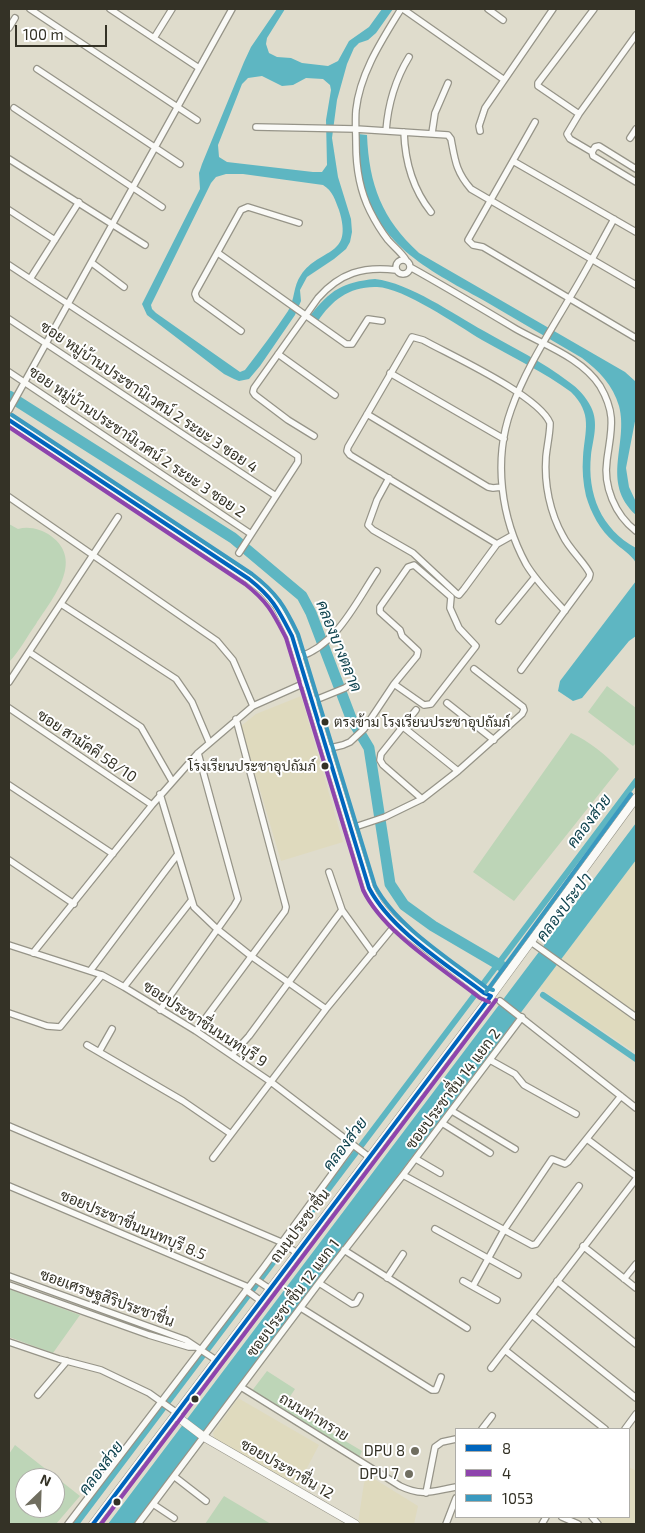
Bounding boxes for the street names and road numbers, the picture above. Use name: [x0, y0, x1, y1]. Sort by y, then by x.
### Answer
street label: ซอย หมู่บ้านประชานิเวศน์ 2 ระยะ 3 ซอย 4: [37, 317, 261, 477]
street label: ซอย หมู่บ้านประชานิเวศน์ 2 ระยะ 3 ซอย 2: [25, 363, 249, 521]
street label: ซอย สามัคคี 58/10: [34, 706, 140, 786]
street label: ซอยประชาชื่นนนทบุรี 9: [139, 977, 271, 1071]
street label: ซอยประชาชื่น 14 แยก 2: [402, 1025, 504, 1153]
street label: ถนนประชาชื่น: [266, 1185, 334, 1267]
street label: ซอยประชาชื่นนนทบุรี 8.5: [57, 1186, 209, 1264]
street label: ซอยประชาชื่น 12 แยก 1: [243, 1235, 343, 1361]
street label: ซอยเศรษฐสิริประชาชื่น: [37, 1265, 177, 1331]
street label: ถนนท่าทราย: [276, 1389, 352, 1445]
street label: ซอยประชาชื่น 12: [237, 1435, 337, 1503]

